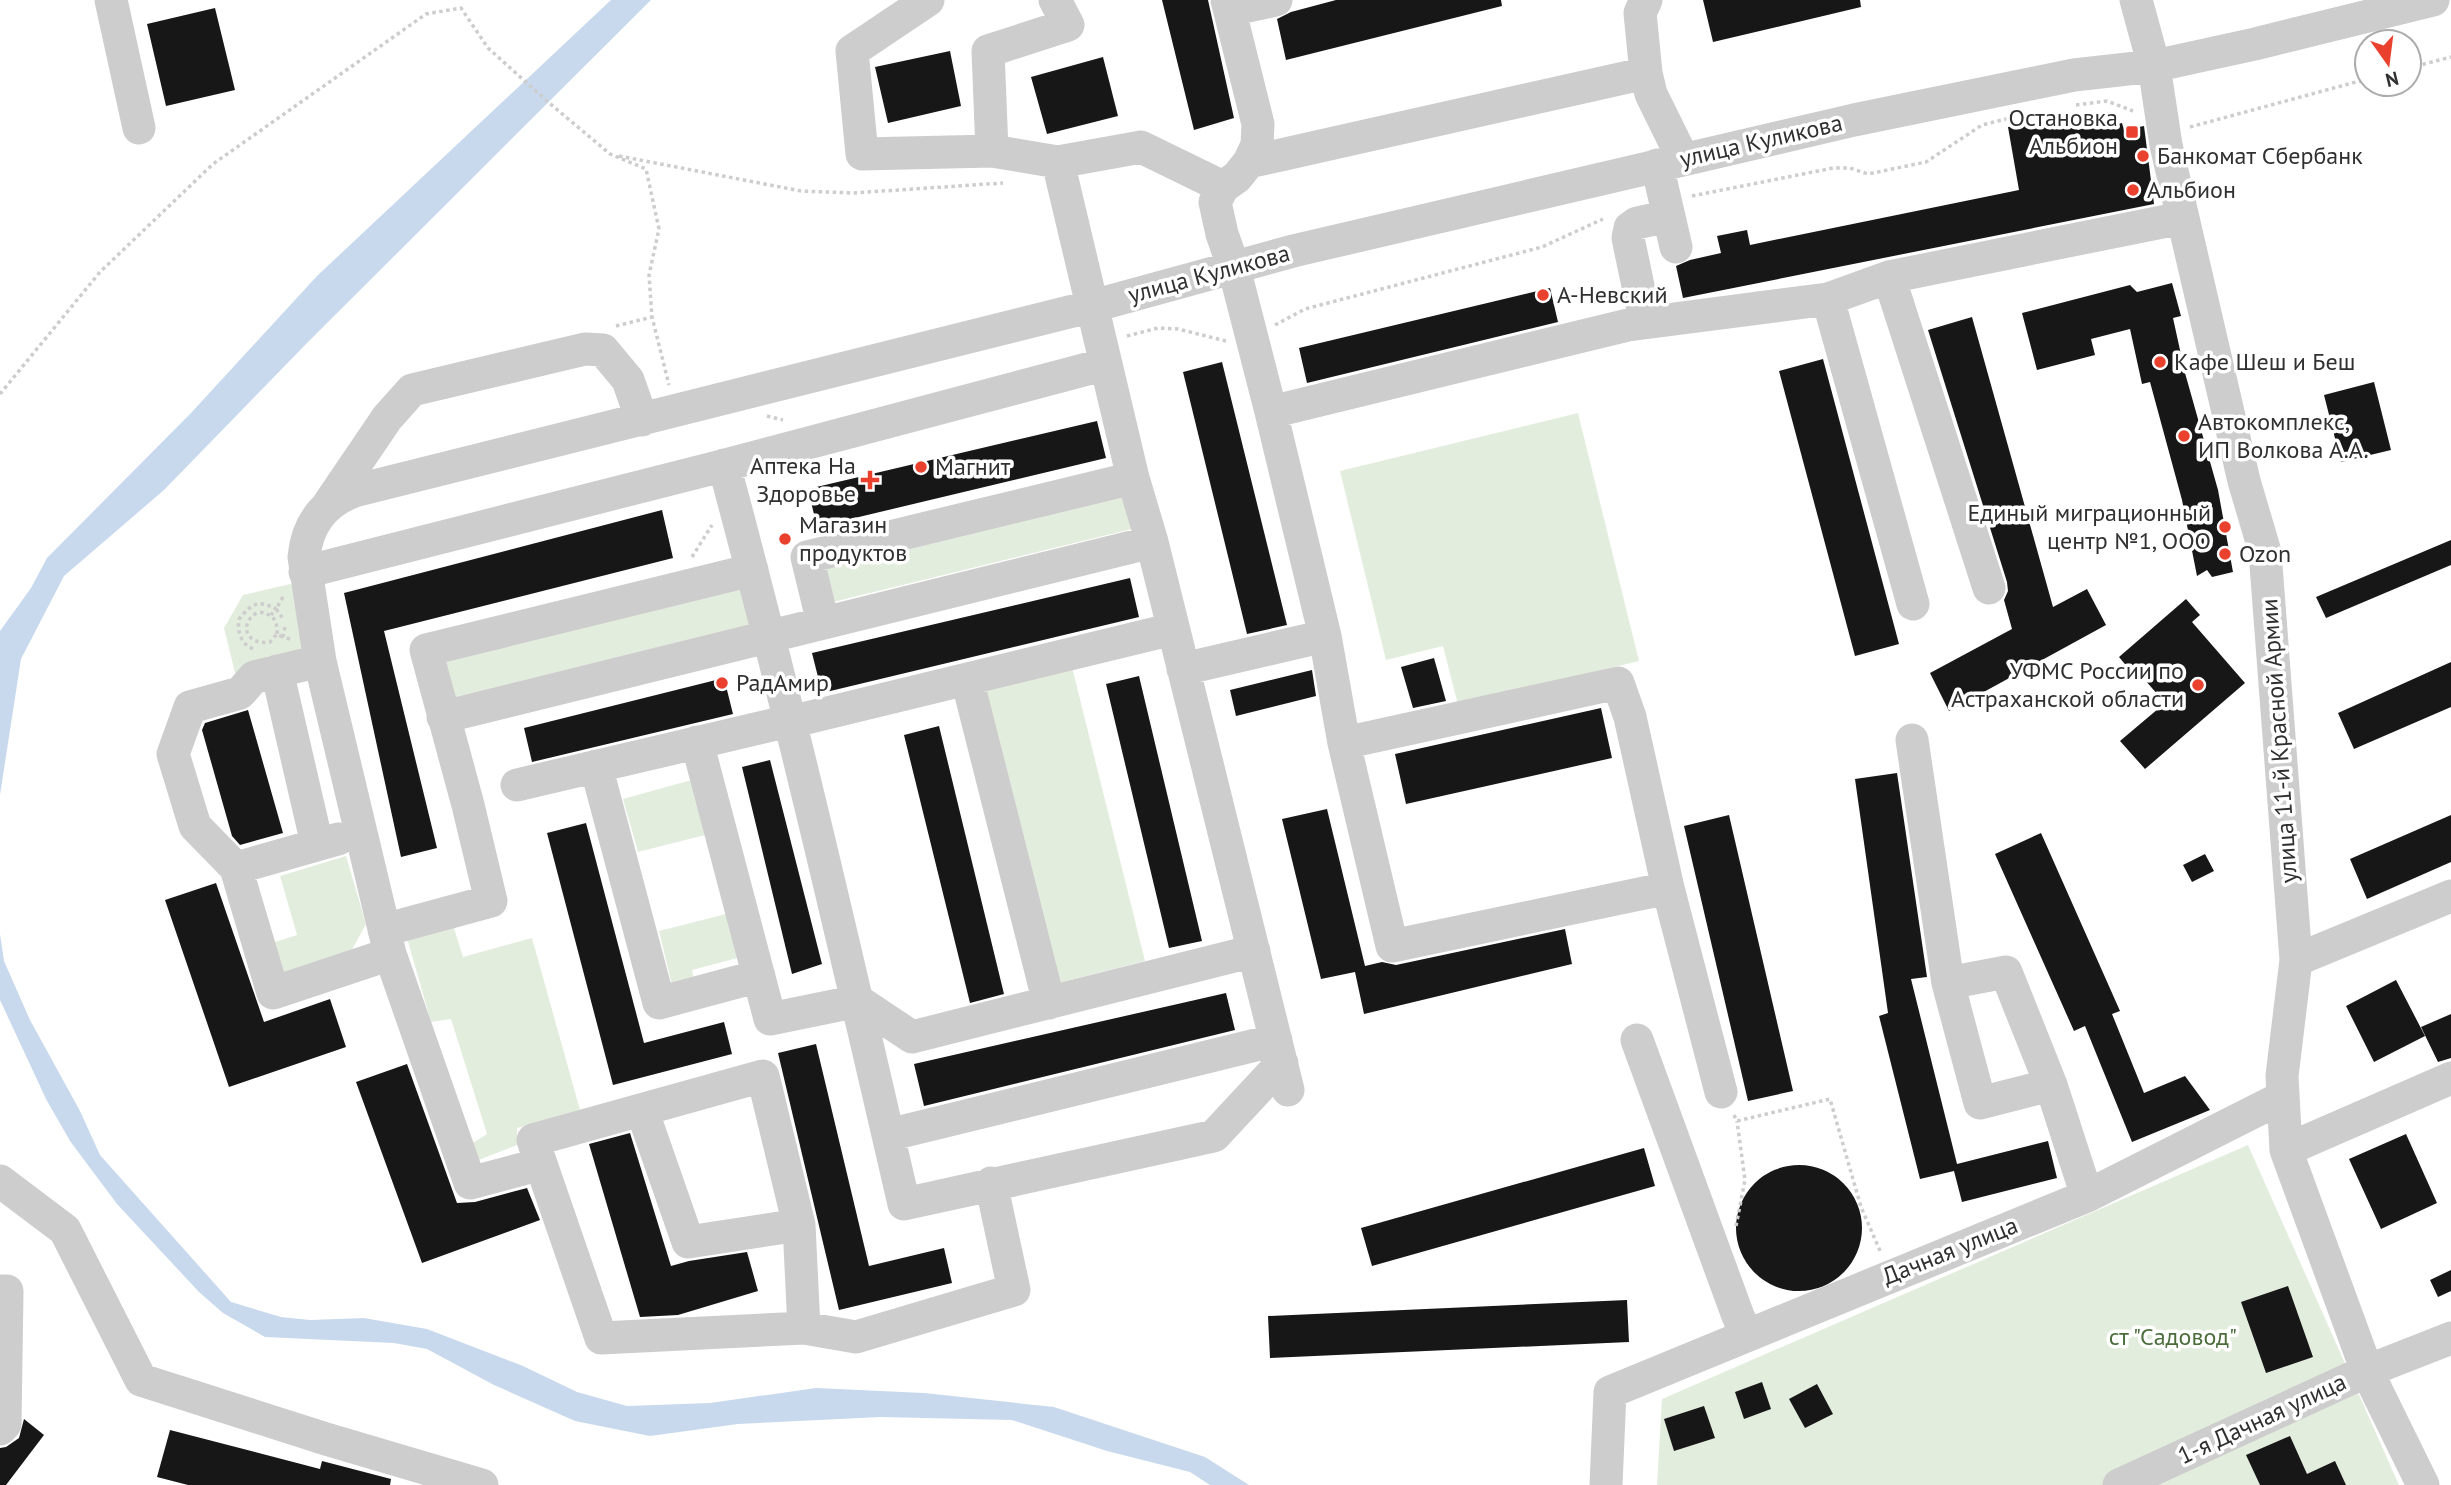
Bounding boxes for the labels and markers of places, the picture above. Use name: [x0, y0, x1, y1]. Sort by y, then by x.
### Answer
place label: Остановка Альбион: [2009, 102, 2118, 161]
marker: Остановка Альбион: [2124, 124, 2140, 140]
place label: Банкомат Сбербанк: [2157, 140, 2363, 171]
marker: Банкомат Сбербанк: [2135, 148, 2151, 164]
place label: Альбион: [2147, 174, 2236, 205]
marker: Альбион: [2125, 182, 2141, 198]
place label: А-Невский: [1557, 279, 1668, 310]
marker: А-Невский: [1535, 287, 1551, 303]
place label: Кафе Шеш и Беш: [2174, 346, 2355, 377]
marker: Кафе Шеш и Беш: [2152, 354, 2168, 370]
place label: Автокомплекс, ИП Волкова А.А.: [2198, 406, 2369, 465]
marker: Автокомплекс, ИП Волкова А.А.: [2176, 428, 2192, 444]
place label: Аптека На Здоровье: [750, 450, 856, 509]
place label: Магнит: [935, 451, 1011, 482]
marker: Магнит: [913, 459, 929, 475]
marker: Аптека На Здоровье: [862, 472, 878, 488]
place label: Единый миграционный центр №1, ООО: [1967, 497, 2211, 556]
place label: Магазин продуктов: [799, 509, 907, 568]
marker: Единый миграционный центр №1, ООО: [2217, 519, 2233, 535]
marker: Магазин продуктов: [777, 531, 793, 547]
place label: Ozon: [2239, 538, 2291, 569]
marker: Ozon: [2217, 546, 2233, 562]
place label: УФМС России по Астраханской области: [1951, 655, 2184, 714]
place label: РадАмир: [736, 667, 829, 698]
marker: РадАмир: [714, 675, 730, 691]
marker: УФМС России по Астраханской области: [2190, 677, 2206, 693]

